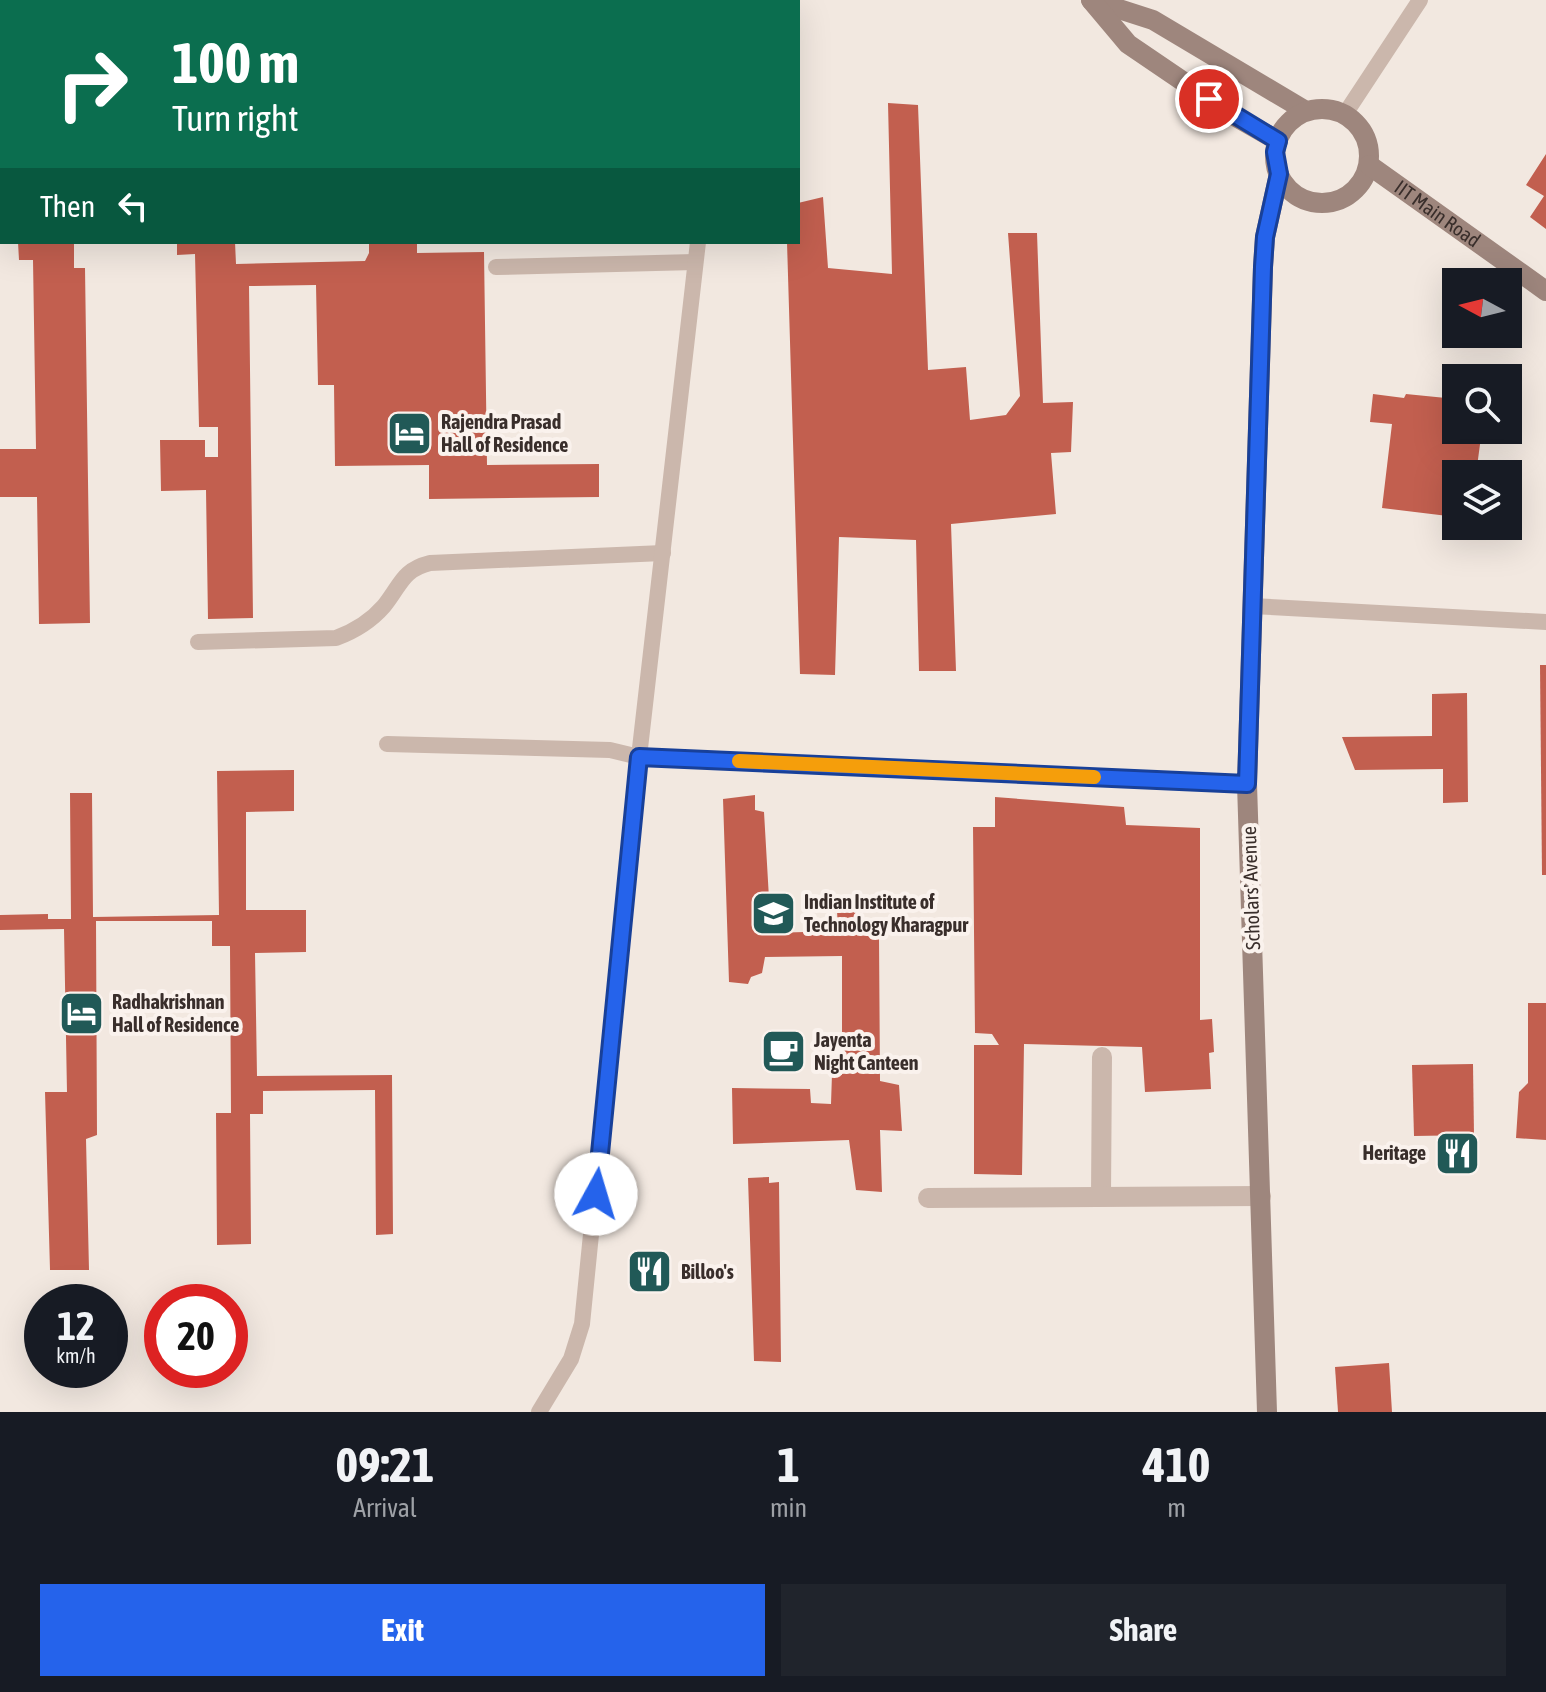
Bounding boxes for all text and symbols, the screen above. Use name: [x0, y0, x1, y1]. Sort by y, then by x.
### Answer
text: 100 m: [172, 31, 299, 95]
icon: right: [40, 32, 144, 136]
pin: [1175, 65, 1243, 133]
icon: arrive: [1187, 77, 1231, 121]
text: Turn right: [172, 97, 299, 139]
street label: IIT Main Road: [1390, 175, 1485, 252]
icon: left: [111, 184, 155, 228]
text: Then: [40, 189, 95, 223]
north arrow: [1442, 268, 1522, 348]
map controls: [1442, 268, 1522, 540]
button: search: [1442, 364, 1522, 444]
hotel icon: Rajendra Prasad Hall of Residence: [386, 409, 434, 457]
place label: Rajendra Prasad Hall of Residence: [441, 410, 568, 456]
button: layers: [1442, 460, 1522, 540]
street label: Scholars' Avenue: [1237, 826, 1264, 950]
school or university icon: Indian Institute of Technology Kharagpur: [749, 890, 797, 938]
place label: Indian Institute of Technology Kharagpur: [804, 890, 969, 936]
hotel icon: Radhakrishnan Hall of Residence: [57, 990, 105, 1038]
place label: Radhakrishnan Hall of Residence: [112, 990, 239, 1036]
cafe icon: Jayenta Night Canteen: [759, 1027, 807, 1075]
place label: Jayenta Night Canteen: [813, 1028, 919, 1074]
restaurant icon: Heritage: [1433, 1129, 1481, 1177]
place label: Heritage: [1362, 1141, 1426, 1164]
position arrow: [554, 1152, 638, 1236]
restaurant icon: Billoo's: [626, 1248, 674, 1296]
place label: Billoo's: [681, 1260, 734, 1283]
speed limit sign: 20: [144, 1284, 248, 1388]
text: 12: [57, 1303, 95, 1348]
text: km/h: [56, 1344, 96, 1367]
text: 09:21: [336, 1437, 434, 1492]
text: 1: [777, 1437, 800, 1492]
text: 410: [1143, 1437, 1210, 1492]
text: Arrival: [353, 1493, 417, 1523]
text: min: [770, 1493, 807, 1523]
text: m: [1167, 1493, 1186, 1523]
button: Exit: [40, 1584, 765, 1676]
button: Share: [781, 1584, 1506, 1676]

